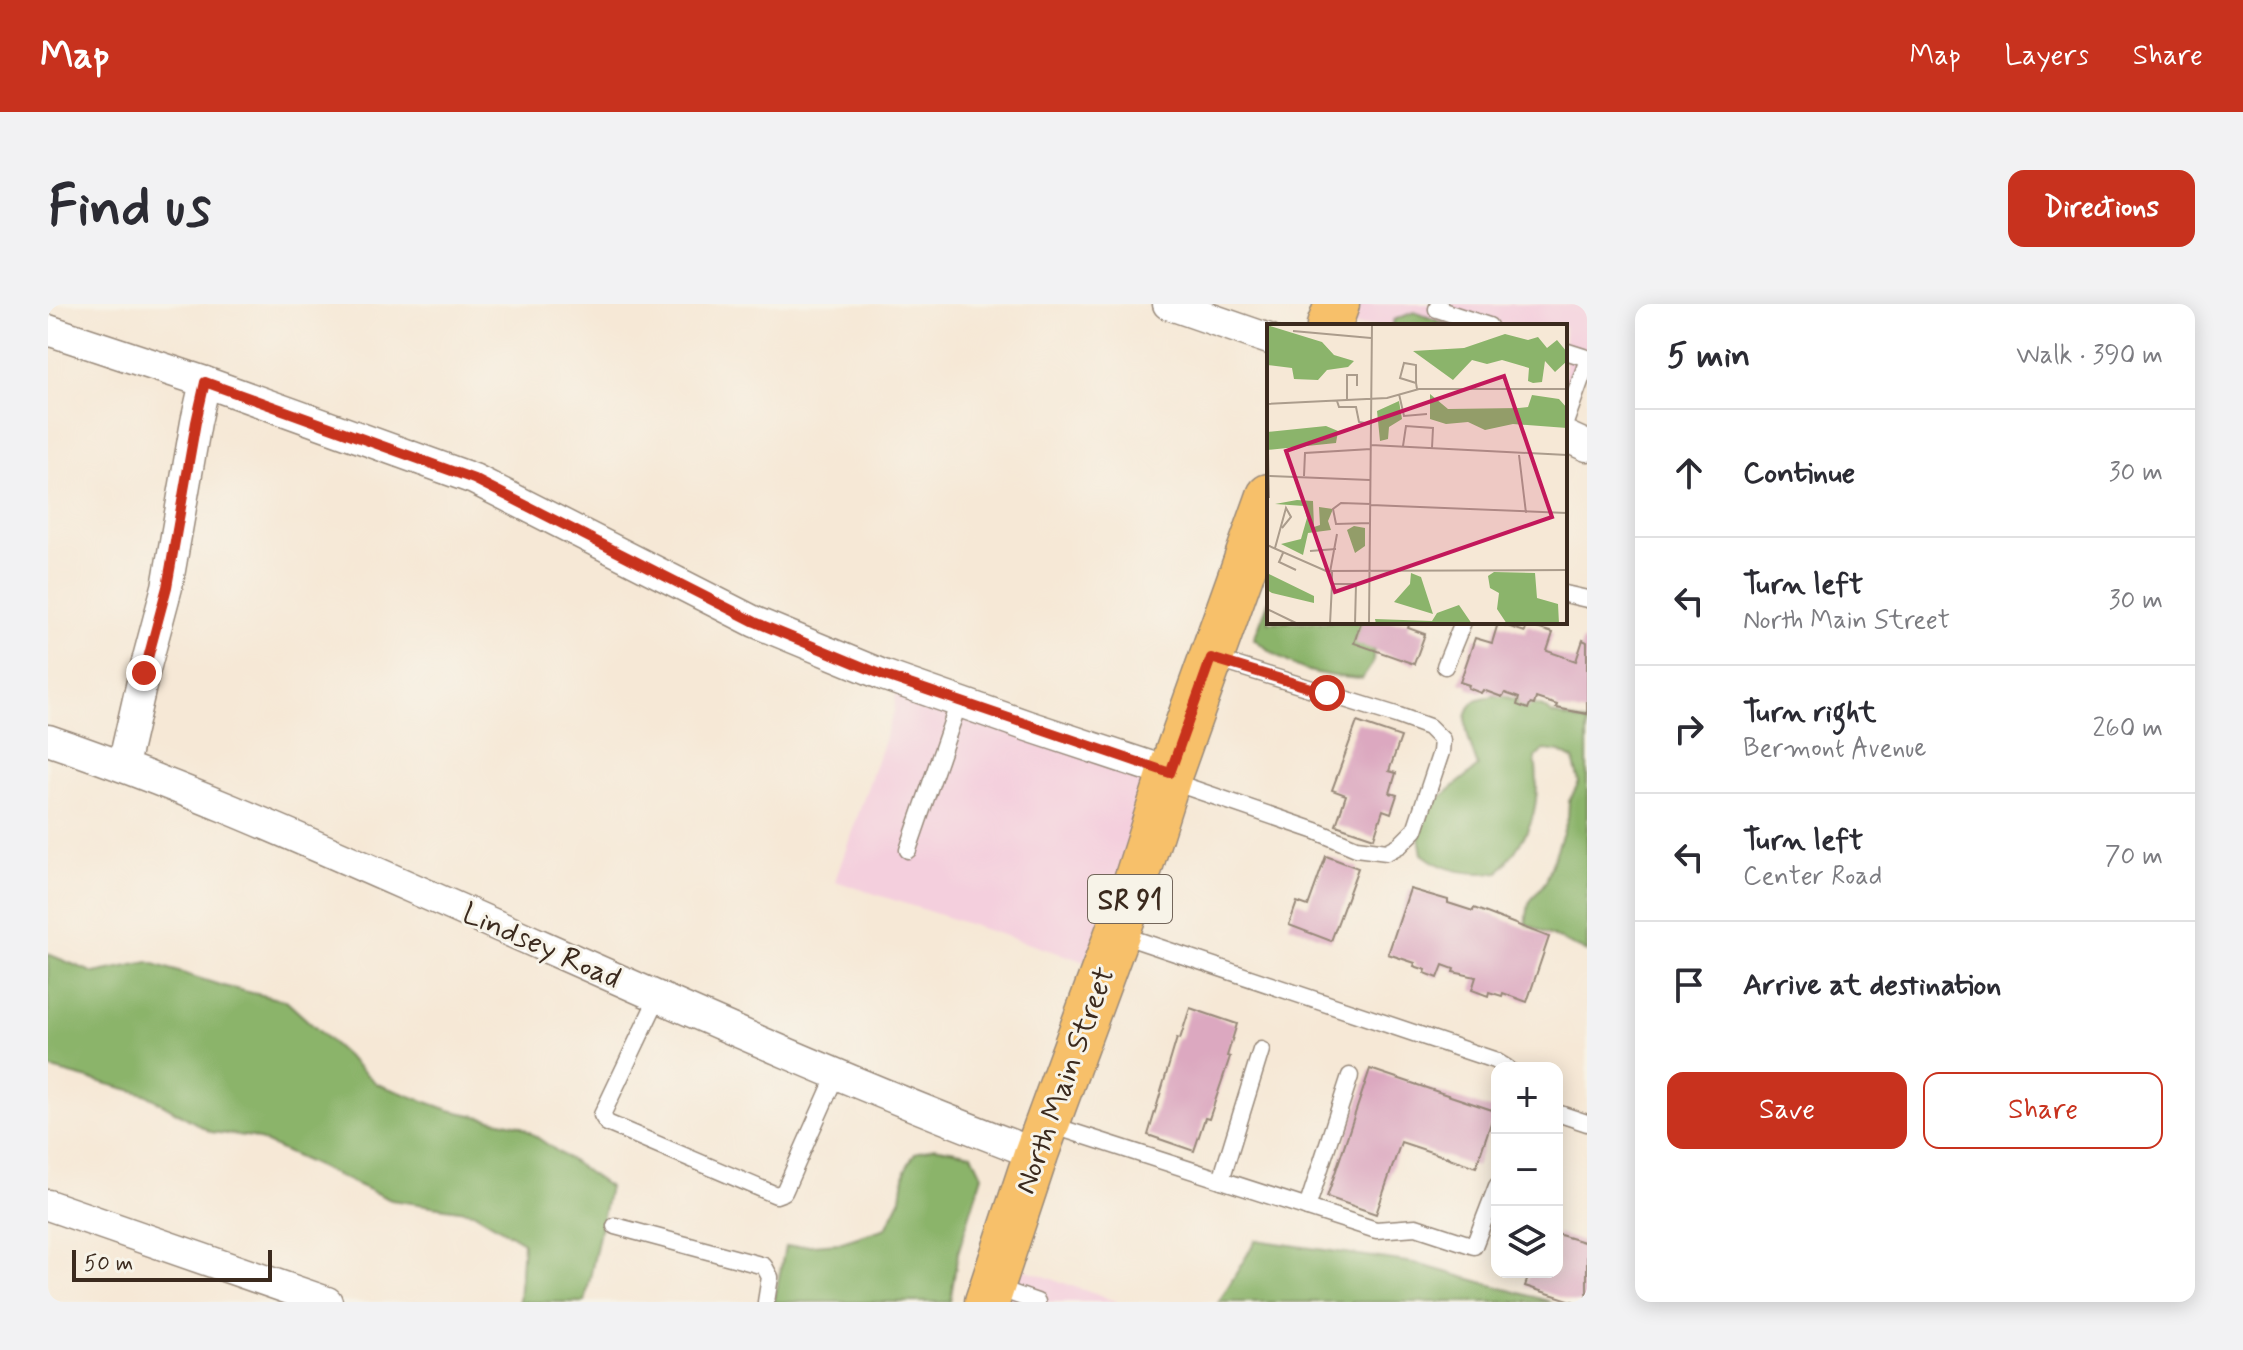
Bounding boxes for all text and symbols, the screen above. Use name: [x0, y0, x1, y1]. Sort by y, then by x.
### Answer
text: Map: [40, 32, 110, 81]
text: Map: [1910, 38, 1961, 75]
text: Layers: [2005, 38, 2089, 75]
text: Share: [2133, 38, 2203, 75]
button: Directions: [2008, 170, 2195, 247]
text: Find us: [48, 172, 211, 245]
inset map: [1267, 324, 1567, 624]
text: 5 min: [1667, 334, 1750, 379]
text: Walk · 390 m: [2016, 339, 2163, 373]
icon: ahead: [1667, 451, 1711, 495]
text: Continue: [1743, 454, 1855, 493]
text: 30 m: [2109, 456, 2163, 490]
text: Turn left: [1743, 565, 1863, 604]
icon: left: [1667, 579, 1711, 623]
text: 30 m: [2109, 584, 2163, 618]
text: North Main Street: [1743, 604, 1950, 638]
route end: [126, 655, 162, 691]
route start: [1309, 675, 1345, 711]
text: Turn right: [1743, 693, 1876, 732]
icon: right: [1667, 707, 1711, 751]
text: 260 m: [2093, 712, 2163, 746]
text: Bermont Avenue: [1743, 732, 1927, 766]
text: Turn left: [1743, 821, 1863, 860]
icon: left: [1667, 835, 1711, 879]
text: 70 m: [2105, 840, 2163, 874]
text: Center Road: [1743, 860, 1882, 894]
road number: SR 91: [1088, 875, 1172, 923]
street label: Lindsey Road: [456, 894, 627, 999]
street label: North Main Street: [1006, 962, 1125, 1199]
icon: arrive: [1667, 963, 1711, 1007]
text: Arrive at destination: [1743, 966, 2001, 1005]
map controls: [1491, 1062, 1563, 1278]
button: +: [1491, 1062, 1563, 1134]
button: Save: [1667, 1072, 1907, 1149]
button: Share: [1923, 1072, 2163, 1149]
button: −: [1491, 1134, 1563, 1206]
button: layers: [1491, 1206, 1563, 1278]
scale bar: [72, 1246, 272, 1282]
text: 50 m: [84, 1250, 133, 1278]

